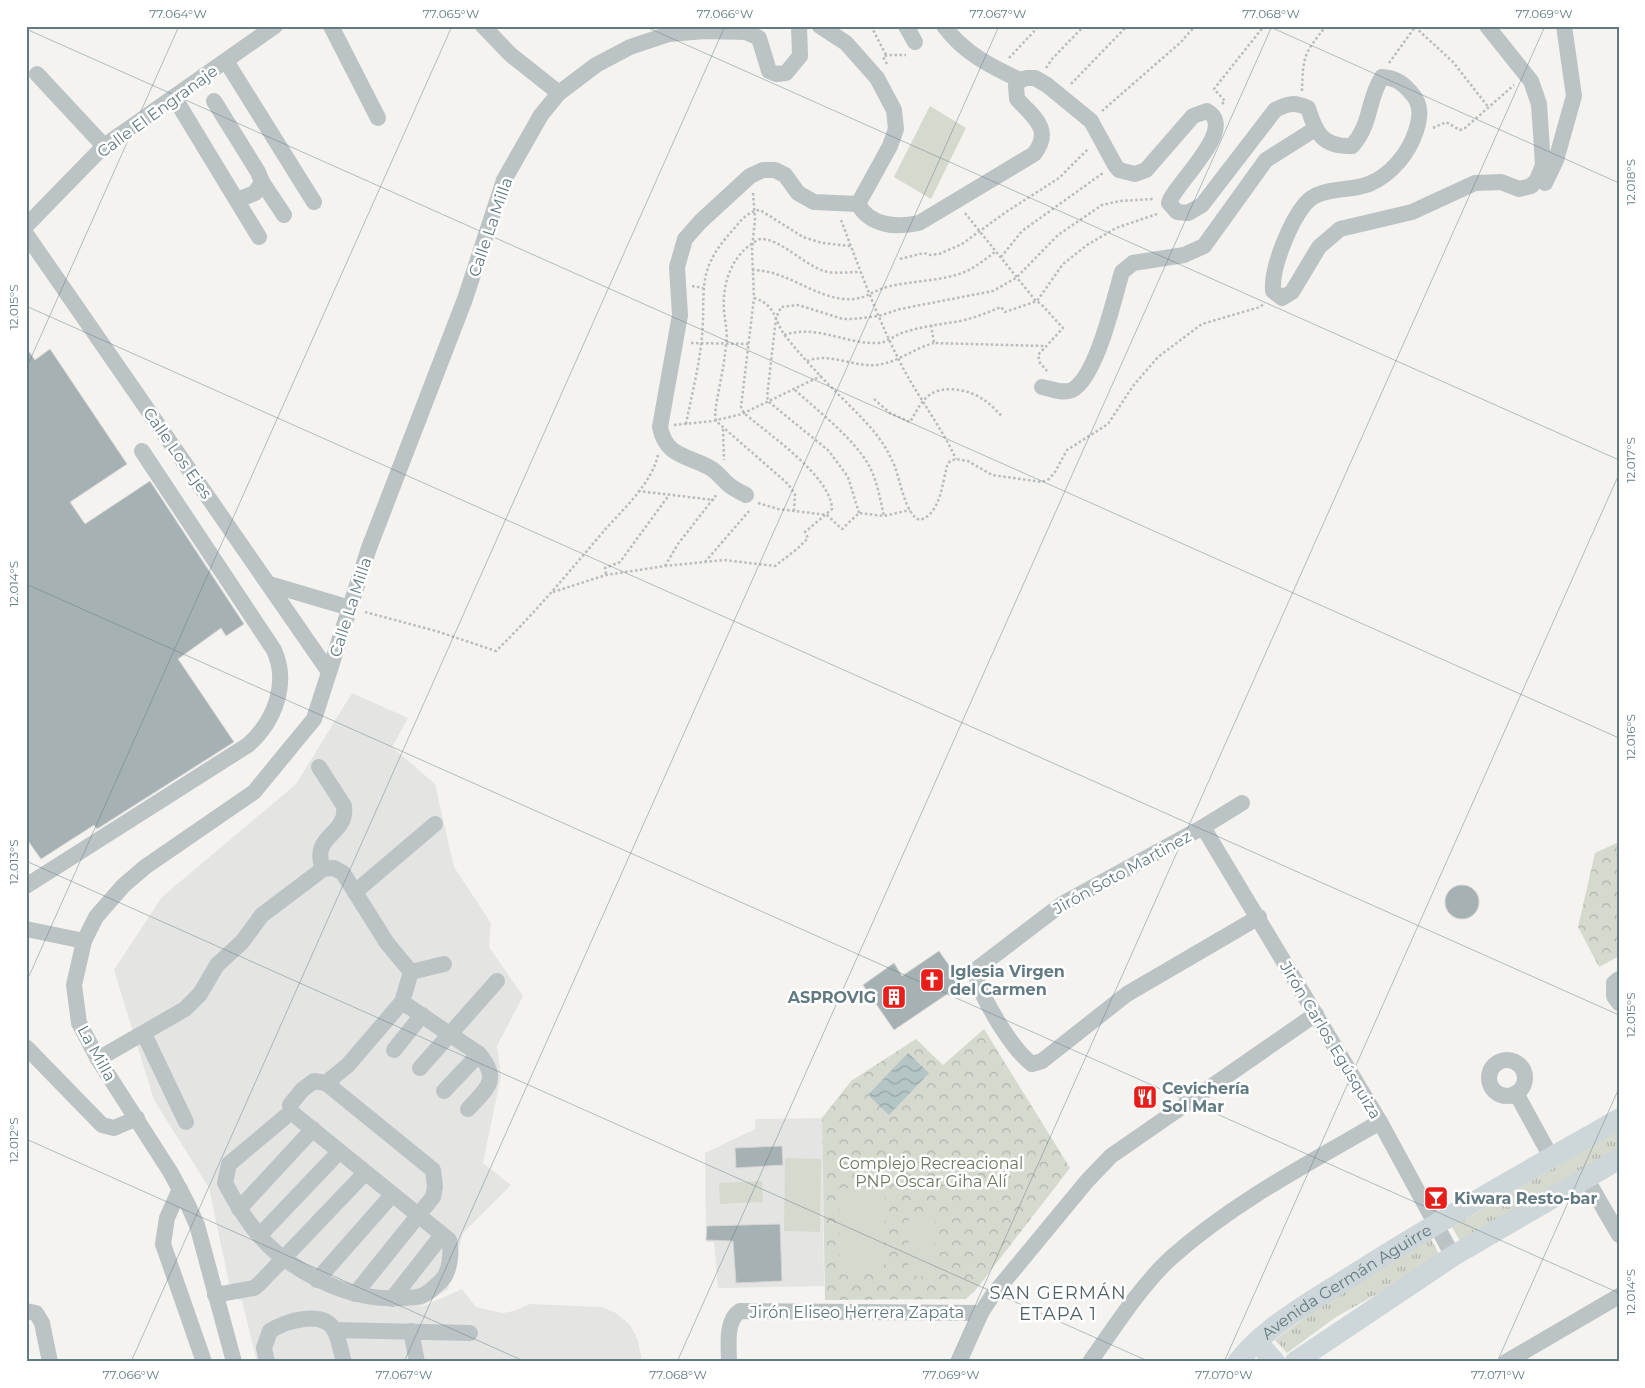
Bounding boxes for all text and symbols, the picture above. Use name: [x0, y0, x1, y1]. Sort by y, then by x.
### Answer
text: 77.064°W: [149, 6, 207, 21]
text: 77.065°W: [423, 6, 479, 21]
text: 77.066°W: [697, 6, 753, 21]
text: 77.067°W: [970, 6, 1026, 21]
text: 77.068°W: [1242, 6, 1300, 21]
text: 77.069°W: [1515, 6, 1573, 21]
street label: Calle El Engranaje: [93, 61, 221, 162]
text: 12.018°S: [1623, 159, 1638, 205]
street label: Calle La Milla: [465, 175, 516, 279]
text: 12.015°S: [6, 284, 21, 330]
street label: Calle Los Ejes: [139, 404, 216, 503]
text: 12.017°S: [1623, 437, 1638, 483]
street label: Calle La Milla: [325, 555, 376, 659]
text: 12.014°S: [6, 561, 21, 607]
text: 12.016°S: [1623, 714, 1638, 760]
street label: Jirón Soto Martinez: [1049, 827, 1194, 919]
text: 12.013°S: [6, 839, 21, 885]
street label: Jirón Carlos Egúsquiza: [1275, 957, 1385, 1123]
place label: Iglesia Virgen del Carmen: [950, 962, 1065, 999]
church icon: Iglesia Virgen del Carmen: [919, 967, 945, 993]
building icon: ASPROVIG: [881, 984, 907, 1010]
place label: ASPROVIG: [787, 988, 876, 1007]
text: 12.015°S: [1623, 992, 1638, 1038]
street label: La Milla: [74, 1022, 120, 1084]
place label: Cevichería Sol Mar: [1162, 1079, 1250, 1116]
restaurant icon: Cevichería Sol Mar: [1132, 1084, 1158, 1110]
text: 12.012°S: [6, 1117, 21, 1163]
park label: Complejo Recreacional PNP Oscar Giha Alí: [839, 1154, 1023, 1191]
bar icon: Kiwara Resto-bar: [1423, 1185, 1449, 1211]
place label: Kiwara Resto-bar: [1454, 1189, 1597, 1208]
street label: Avenida Germán Aguirre: [1258, 1220, 1435, 1343]
text: 12.014°S: [1623, 1269, 1638, 1315]
district label: SAN GERMÁN ETAPA 1: [989, 1282, 1127, 1325]
street label: Jirón Eliseo Herrera Zapata: [749, 1303, 964, 1322]
text: 77.066°W: [103, 1367, 159, 1382]
text: 77.067°W: [376, 1367, 432, 1382]
text: 77.068°W: [649, 1367, 707, 1382]
text: 77.069°W: [922, 1367, 980, 1382]
text: 77.070°W: [1195, 1367, 1253, 1382]
text: 77.071°W: [1471, 1367, 1525, 1382]

